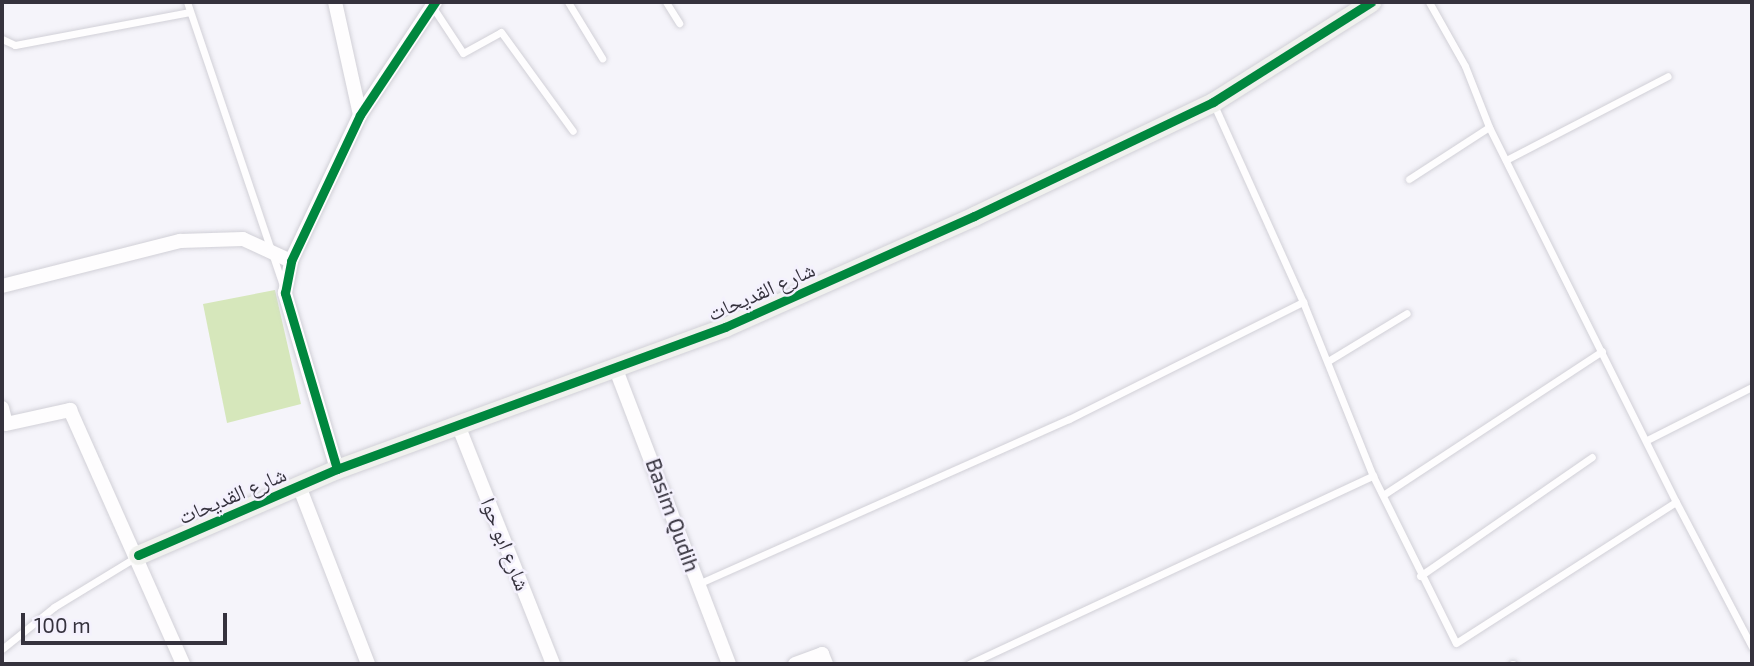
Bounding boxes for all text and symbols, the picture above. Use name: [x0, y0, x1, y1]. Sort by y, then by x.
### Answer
street label: شارع القديحات: [703, 256, 819, 326]
street label: Basim Qudih: [641, 455, 705, 575]
street label: شارع القديحات: [174, 461, 290, 529]
street label: شارع ابو حوا: [476, 494, 536, 594]
scale bar: [24, 600, 231, 644]
text: 100 m: [34, 612, 91, 637]

